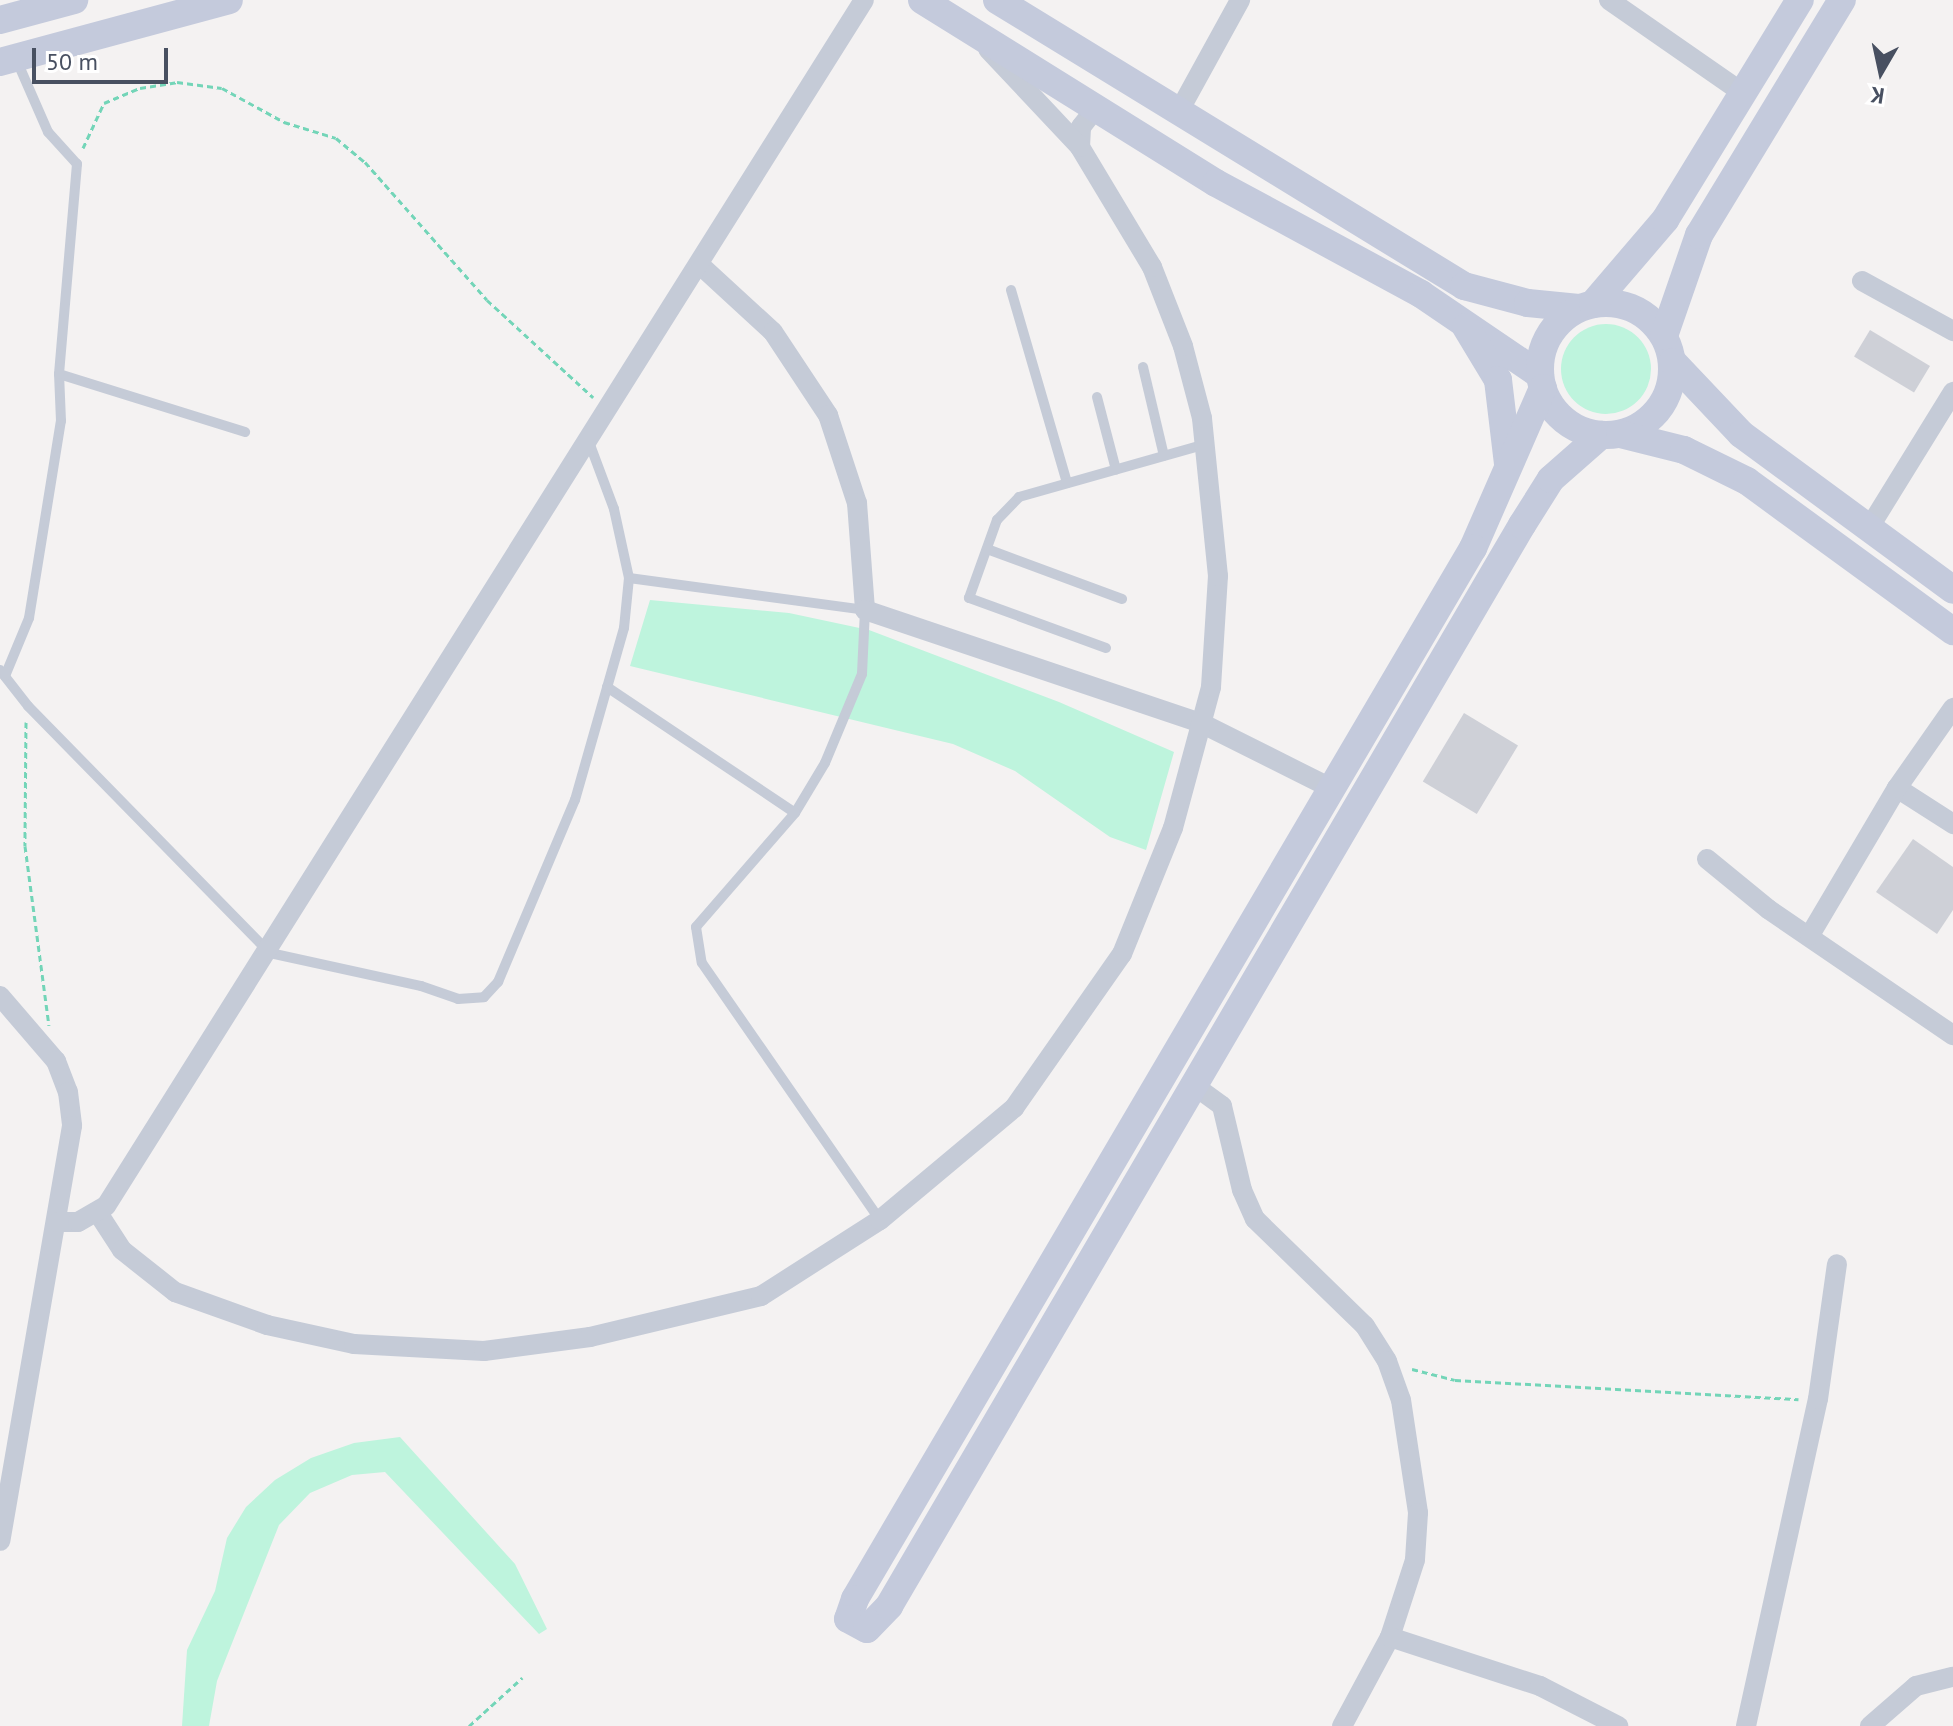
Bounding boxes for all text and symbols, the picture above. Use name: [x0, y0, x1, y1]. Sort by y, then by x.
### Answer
scale bar: [36, 32, 172, 82]
north arrow: [1841, 32, 1921, 112]
text: 50 m: [46, 46, 98, 77]
text: K: [1868, 81, 1886, 111]

